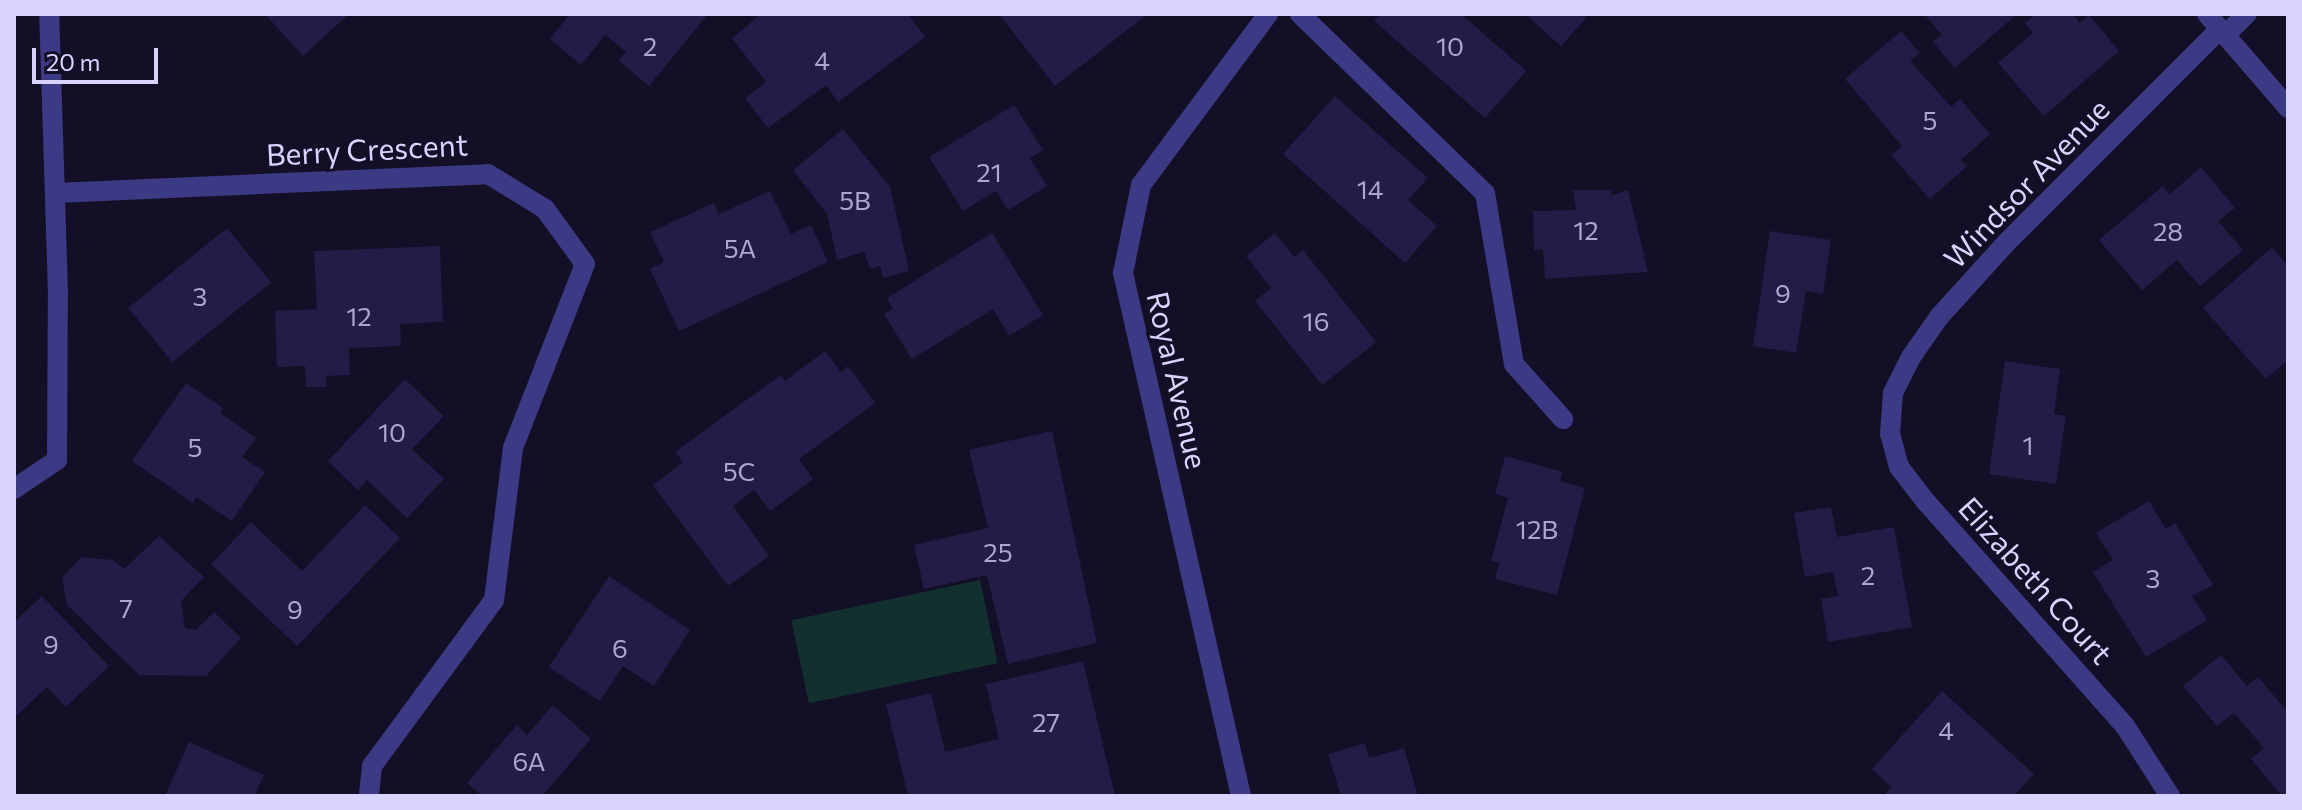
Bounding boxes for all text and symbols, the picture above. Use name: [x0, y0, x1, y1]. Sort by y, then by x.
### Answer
house number: 2: [643, 30, 657, 62]
house number: 10: [1436, 30, 1464, 62]
scale bar: [36, 32, 162, 82]
house number: 4: [814, 44, 830, 76]
text: 20 m: [46, 47, 100, 76]
street label: Windsor Avenue: [1936, 91, 2116, 275]
house number: 5: [1923, 104, 1937, 136]
street label: Berry Crescent: [265, 126, 469, 172]
house number: 21: [976, 156, 1002, 188]
house number: 14: [1357, 173, 1383, 205]
house number: 5B: [839, 184, 871, 216]
house number: 12: [1573, 214, 1599, 246]
house number: 28: [2153, 215, 2183, 247]
house number: 5A: [724, 232, 756, 264]
house number: 9: [1775, 277, 1791, 309]
house number: 3: [193, 280, 207, 312]
street label: Royal Avenue: [1140, 288, 1216, 472]
house number: 12: [346, 300, 372, 332]
house number: 16: [1303, 305, 1329, 337]
house number: 10: [378, 416, 406, 448]
house number: 1: [2022, 429, 2034, 461]
house number: 5: [188, 431, 202, 463]
house number: 5C: [723, 455, 755, 487]
street label: Elizabeth Court: [1952, 489, 2120, 671]
house number: 12B: [1516, 513, 1558, 545]
house number: 25: [983, 536, 1013, 568]
house number: 2: [1861, 559, 1875, 591]
house number: 3: [2146, 562, 2160, 594]
house number: 7: [119, 592, 133, 624]
house number: 9: [287, 593, 303, 625]
house number: 9: [43, 628, 59, 660]
house number: 6: [612, 632, 628, 664]
house number: 27: [1032, 706, 1060, 738]
house number: 4: [1938, 714, 1954, 746]
house number: 6A: [512, 745, 546, 777]

